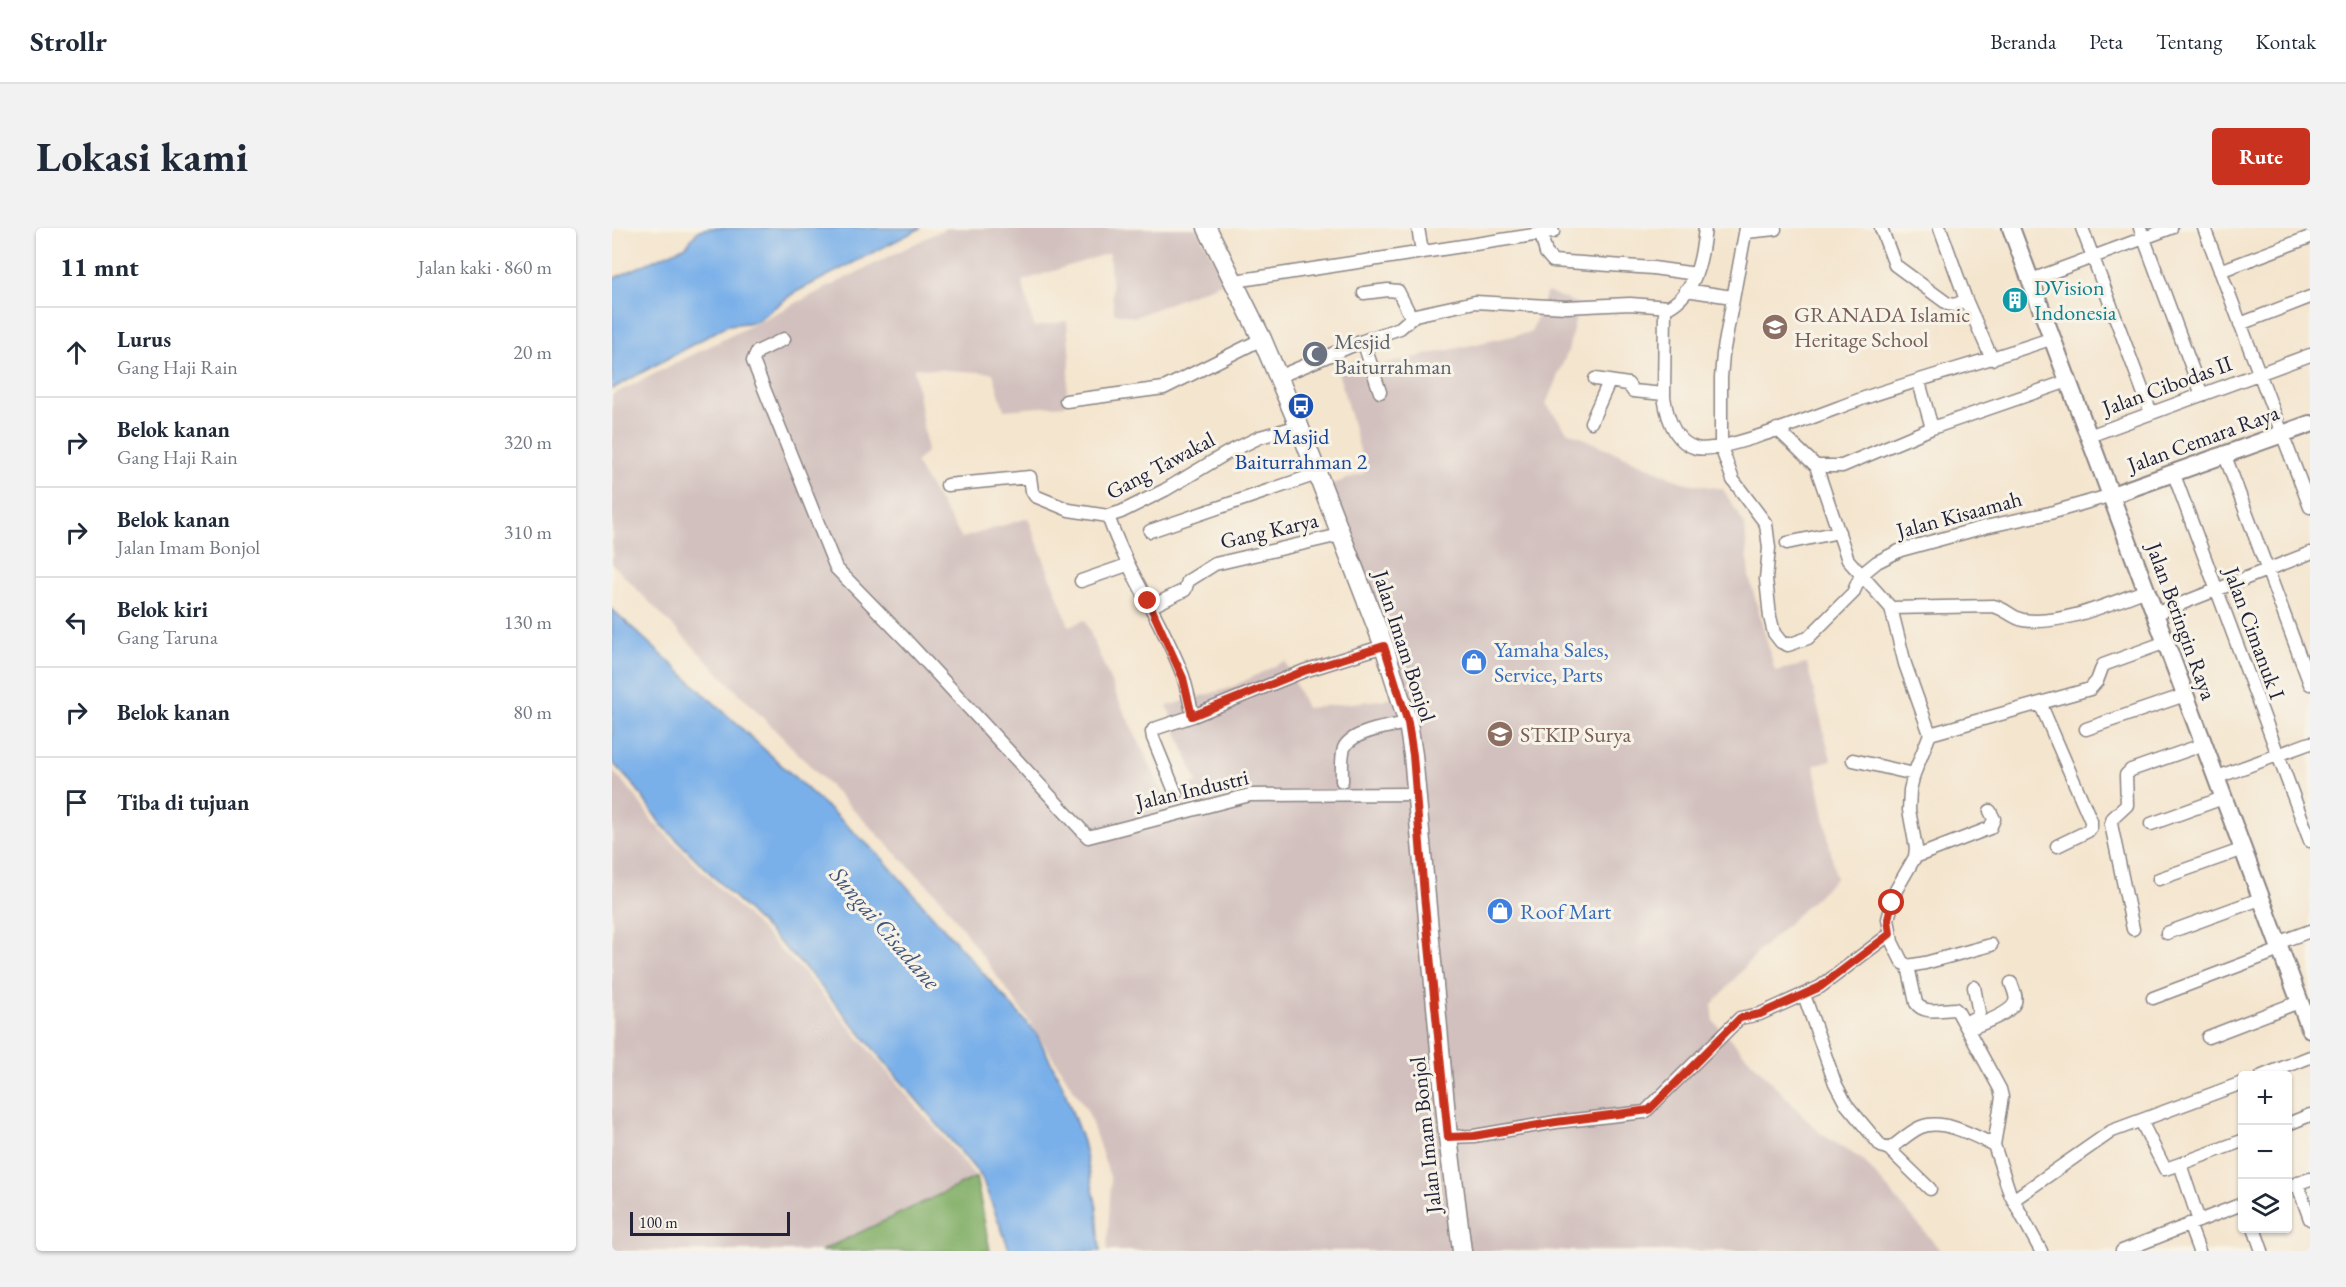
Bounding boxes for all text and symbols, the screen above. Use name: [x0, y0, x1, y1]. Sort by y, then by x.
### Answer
text: Strollr: [30, 23, 107, 59]
text: Beranda: [1990, 28, 2056, 55]
text: Peta: [2089, 28, 2123, 55]
text: Tentang: [2156, 28, 2222, 55]
text: Kontak: [2255, 28, 2316, 55]
button: Rute: [2212, 128, 2310, 185]
text: Lokasi kami: [36, 129, 248, 184]
text: 11 mnt: [60, 250, 139, 284]
text: Jalan kaki · 860 m: [418, 254, 552, 280]
place label: DVision Indonesia: [2034, 273, 2117, 327]
building icon: DVision Indonesia: [2000, 285, 2030, 315]
place label: GRANADA Islamic Heritage School: [1794, 300, 1970, 354]
school or university icon: GRANADA Islamic Heritage School: [1760, 312, 1790, 342]
text: Lurus: [117, 325, 171, 354]
place label: Mesjid Baiturrahman: [1334, 327, 1452, 381]
icon: ahead: [60, 336, 93, 369]
text: 20 m: [513, 339, 552, 365]
mosque icon: Mesjid Baiturrahman: [1300, 339, 1330, 369]
street label: Jalan Cibodas II: [2096, 348, 2236, 423]
text: Gang Haji Rain: [117, 354, 238, 380]
bus stop icon: Masjid Baiturrahman 2: [1286, 391, 1316, 421]
street label: Jalan Cemara Raya: [2121, 398, 2283, 480]
text: Belok kanan: [117, 415, 230, 444]
place label: Masjid Baiturrahman 2: [1235, 422, 1368, 476]
street label: Gang Tawakal: [1101, 425, 1220, 506]
icon: right: [60, 426, 93, 459]
text: 320 m: [504, 429, 552, 455]
text: Gang Haji Rain: [117, 444, 238, 470]
street label: Jalan Kisaamah: [1891, 484, 2025, 546]
text: Belok kanan: [117, 505, 230, 534]
street label: Gang Karya: [1217, 505, 1321, 556]
icon: right: [60, 516, 93, 549]
text: 310 m: [504, 519, 552, 545]
text: Jalan Imam Bonjol: [117, 534, 260, 560]
street label: Jalan Beringin Raya: [2139, 537, 2224, 704]
street label: Jalan Cimanuk I: [2217, 561, 2292, 704]
street label: Jalan Imam Bonjol: [1366, 565, 1443, 726]
route end: [1134, 587, 1160, 613]
text: Belok kiri: [117, 595, 208, 624]
icon: left: [60, 606, 93, 639]
text: 130 m: [504, 609, 552, 635]
text: Gang Taruna: [117, 624, 218, 650]
place label: Yamaha Sales, Service, Parts: [1494, 635, 1609, 689]
shop icon: Yamaha Sales, Service, Parts: [1459, 647, 1489, 677]
icon: right: [60, 696, 93, 729]
text: Belok kanan: [117, 698, 230, 727]
text: 80 m: [513, 699, 552, 725]
school or university icon: STKIP Surya: [1485, 719, 1515, 749]
place label: STKIP Surya: [1520, 720, 1631, 749]
street label: Jalan Industri: [1131, 762, 1251, 817]
icon: arrive: [60, 786, 93, 819]
text: Tiba di tujuan: [117, 788, 249, 817]
water label: Sungai Cisadane: [823, 859, 948, 996]
route start: [1878, 889, 1904, 915]
shop icon: Roof Mart: [1485, 896, 1515, 926]
place label: Roof Mart: [1520, 897, 1611, 926]
street label: Jalan Imam Bonjol: [1403, 1055, 1448, 1217]
map controls: [2238, 1071, 2292, 1233]
button: +: [2238, 1071, 2292, 1125]
button: −: [2238, 1125, 2292, 1179]
button: layers: [2238, 1179, 2292, 1233]
scale bar: [630, 1209, 790, 1236]
text: 100 m: [639, 1212, 678, 1233]

